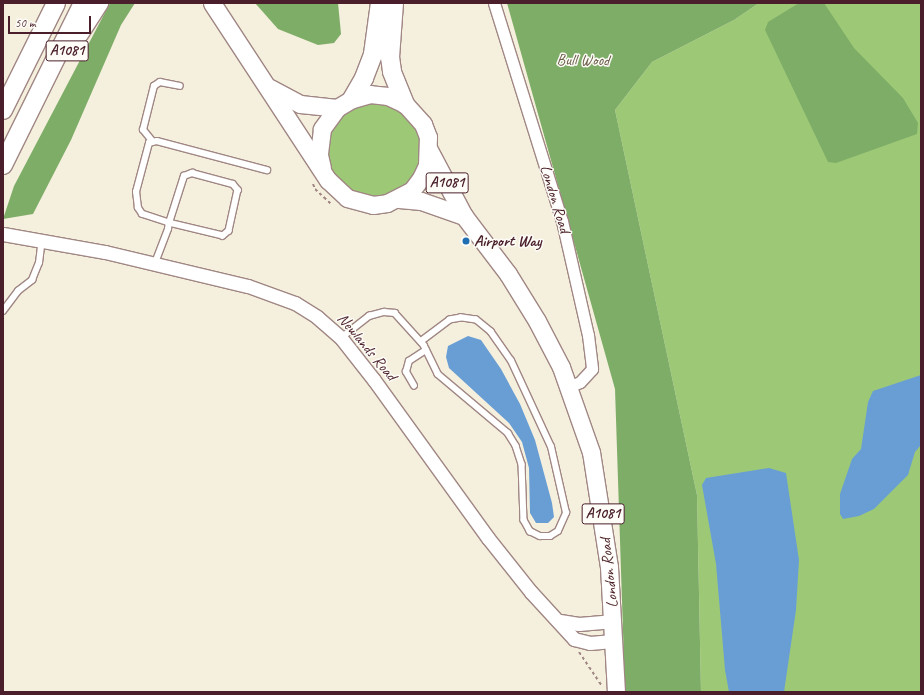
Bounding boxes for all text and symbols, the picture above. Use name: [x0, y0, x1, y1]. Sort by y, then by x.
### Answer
scale bar: [10, 8, 93, 34]
text: 50 m: [15, 15, 35, 31]
road number: A1081: [45, 38, 89, 64]
park label: Bull Wood: [557, 50, 609, 70]
street label: London Road: [536, 163, 574, 235]
road number: A1081: [425, 170, 469, 196]
place label: Airport Way: [474, 231, 542, 251]
marker: Airport Way: [461, 236, 471, 246]
street label: Newlands Road: [333, 309, 401, 385]
road number: A1081: [581, 501, 625, 527]
street label: London Road: [596, 537, 622, 609]

